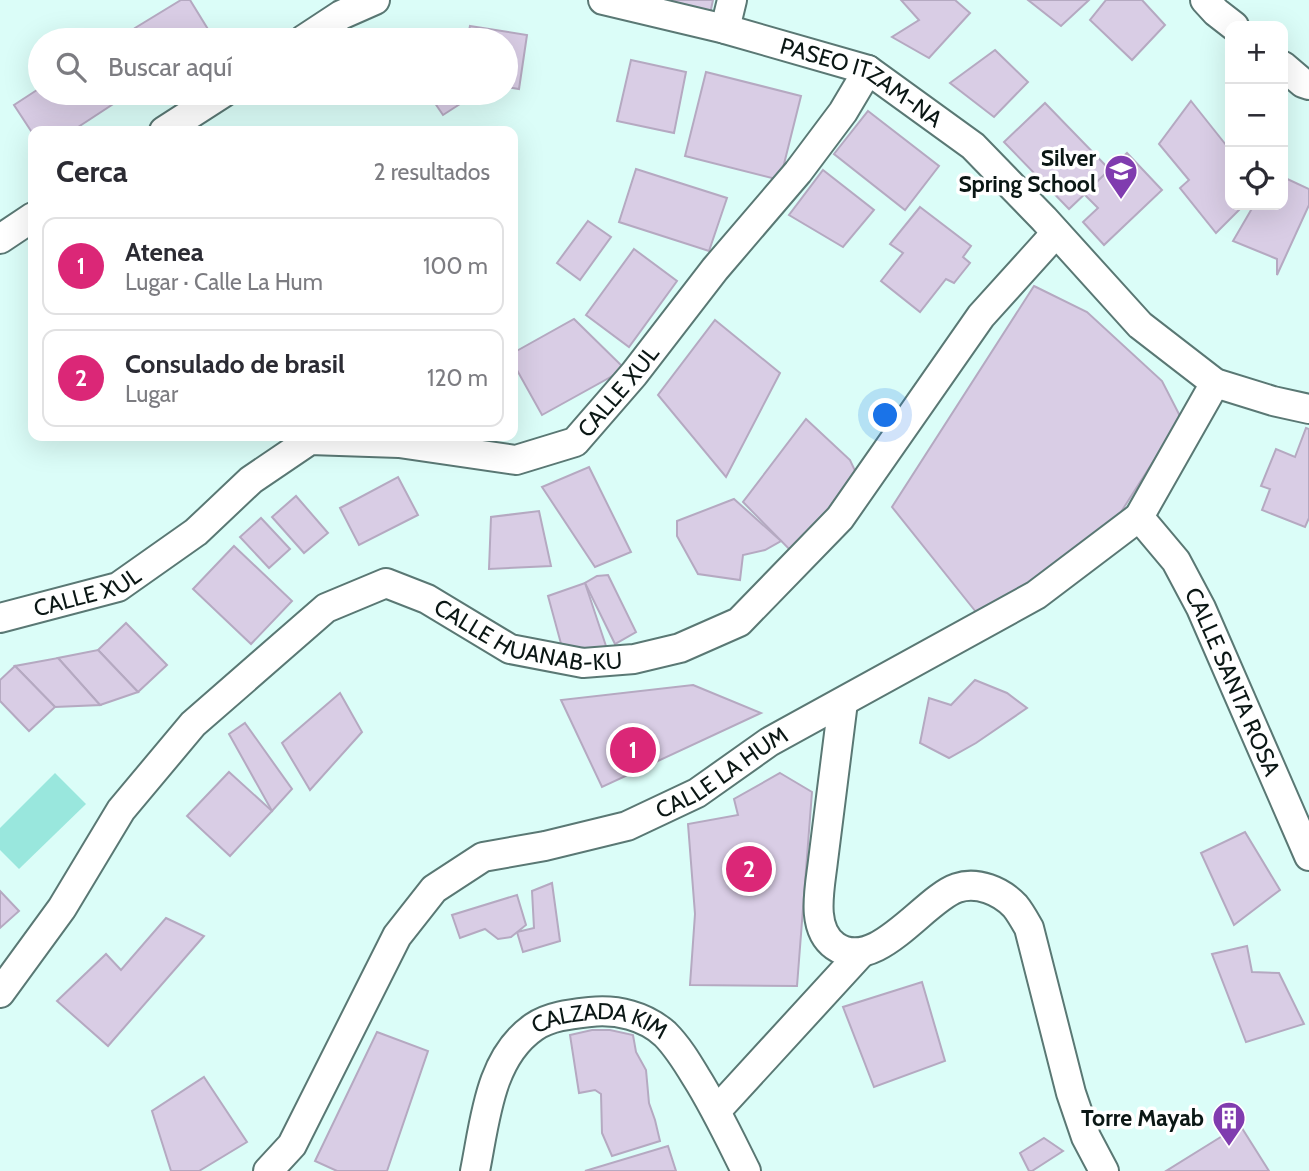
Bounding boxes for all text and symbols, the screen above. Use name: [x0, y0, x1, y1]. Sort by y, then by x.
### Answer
map controls: [1225, 21, 1288, 210]
button: +: [1225, 21, 1288, 84]
search box: [28, 28, 518, 105]
street label: PASEO ITZAM-NA: [777, 32, 948, 133]
icon: search: [52, 48, 90, 86]
text: Buscar aquí: [108, 51, 232, 83]
button: −: [1225, 84, 1288, 147]
place label: Silver Spring School: [958, 144, 1096, 198]
button: locate: [1225, 147, 1288, 210]
school or university icon: Silver Spring School: [1102, 152, 1140, 201]
text: Cerca: [56, 153, 128, 190]
text: 2 resultados: [373, 158, 490, 186]
text: Atenea: [125, 236, 204, 268]
text: 1: [77, 252, 85, 280]
text: 100 m: [423, 252, 488, 280]
text: Lugar · Calle La Hum: [125, 268, 323, 296]
street label: CALLE XUL: [572, 340, 665, 443]
text: Consulado de brasil: [125, 348, 345, 380]
text: 2: [75, 364, 87, 392]
text: 120 m: [427, 364, 488, 392]
text: Lugar: [125, 380, 178, 408]
your location: [868, 398, 902, 432]
street label: CALLE XUL: [31, 561, 147, 623]
street label: CALLE SANTA ROSA: [1179, 583, 1286, 780]
street label: CALLE HUANAB-KU: [429, 593, 623, 677]
street label: CALLE LA HUM: [651, 720, 793, 825]
pin: 1: [610, 724, 656, 776]
pin: 2: [726, 843, 772, 895]
street label: CALZADA KIM: [526, 997, 673, 1045]
building icon: Torre Mayab: [1210, 1099, 1248, 1148]
place label: Torre Mayab: [1081, 1104, 1204, 1132]

